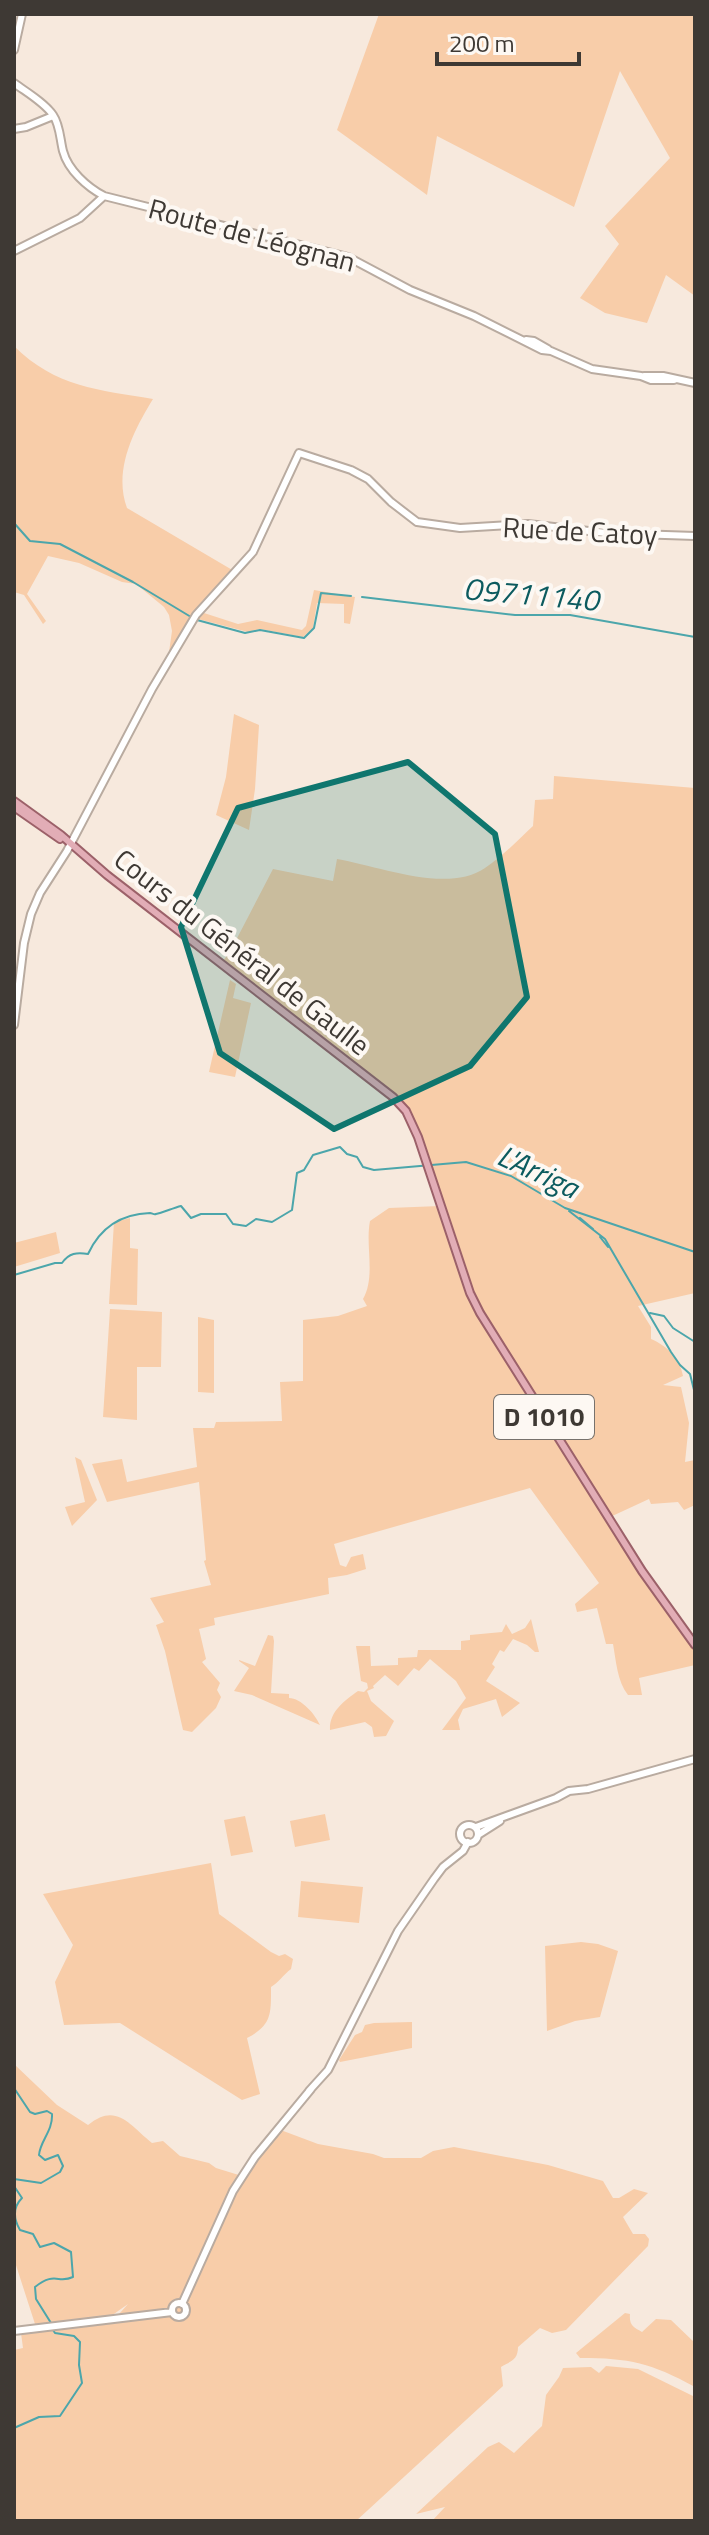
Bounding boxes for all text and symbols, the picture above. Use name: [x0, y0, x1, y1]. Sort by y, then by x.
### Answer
scale bar: [437, 16, 579, 66]
text: 200 m: [449, 25, 515, 61]
street label: Route de Léognan: [144, 186, 360, 283]
street label: Rue de Catoy: [502, 505, 658, 556]
water label: O9711140: [461, 565, 603, 623]
street label: Cours du Général de Gaulle: [105, 838, 379, 1065]
water label: L'Arriga: [490, 1132, 588, 1211]
road number: D 1010: [494, 1395, 594, 1439]

